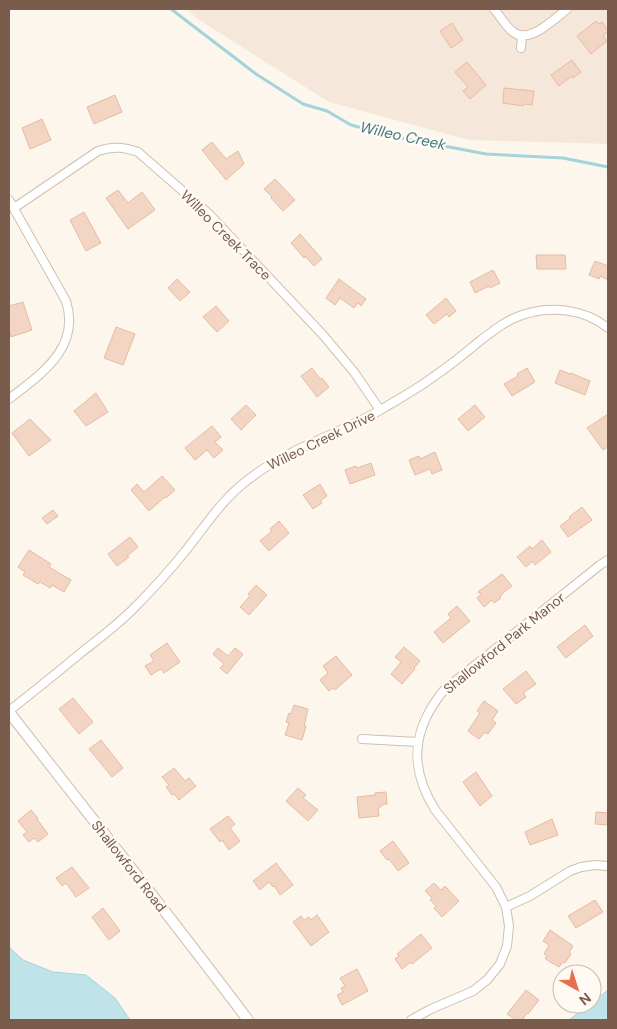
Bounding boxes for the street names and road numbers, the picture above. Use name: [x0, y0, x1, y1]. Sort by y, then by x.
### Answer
street label: Willeo Creek Trace: [177, 186, 275, 284]
street label: Willeo Creek Drive: [264, 406, 378, 474]
street label: Shallowford Park Manor: [440, 588, 568, 698]
street label: Shallowford Road: [88, 817, 170, 915]

